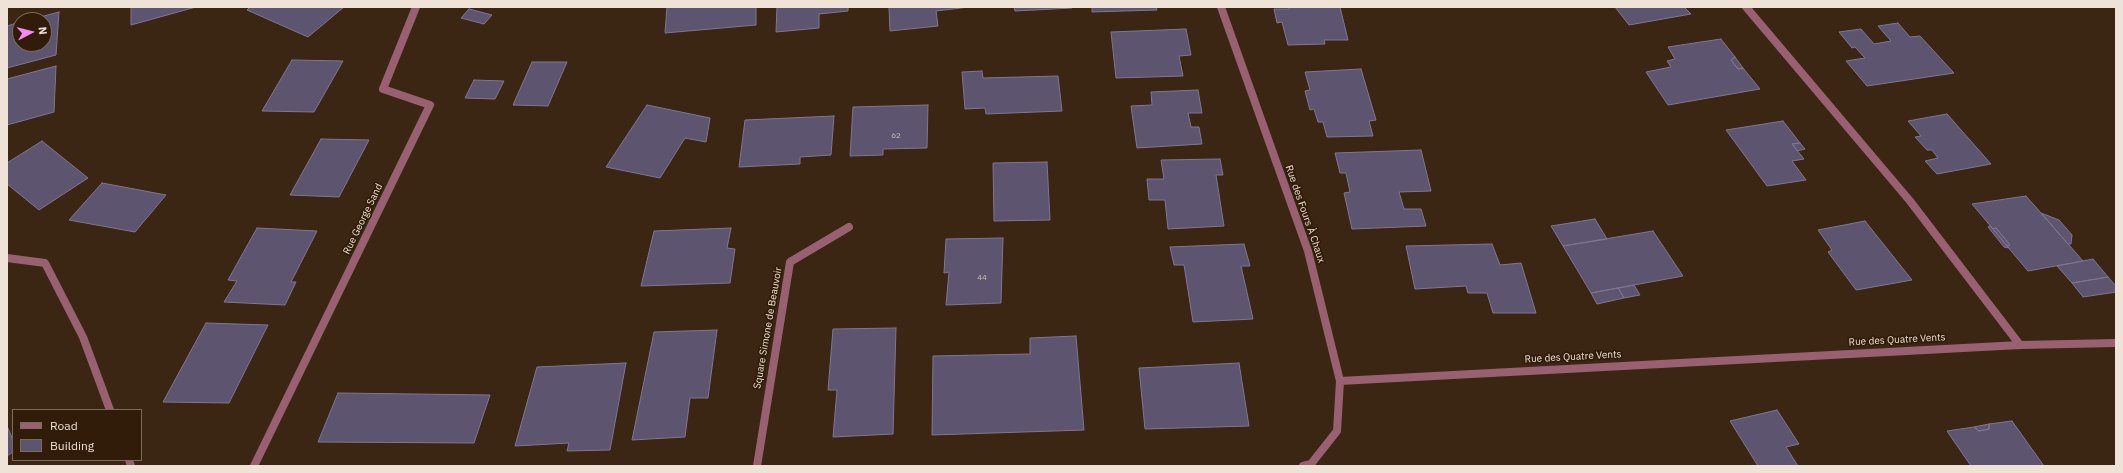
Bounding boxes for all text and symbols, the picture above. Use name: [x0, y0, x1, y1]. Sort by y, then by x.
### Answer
north arrow: [12, 12, 52, 52]
text: N: [35, 26, 50, 35]
house number: 62: [891, 131, 901, 141]
street label: Rue des Fours À Chaux: [1283, 163, 1327, 265]
street label: Rue George Sand: [341, 182, 385, 256]
street label: Square Simone de Beauvoir: [751, 266, 785, 390]
house number: 44: [977, 273, 987, 283]
street label: Rue des Quatre Vents: [1848, 331, 1946, 349]
street label: Rue des Quatre Vents: [1524, 348, 1622, 366]
legend: [12, 409, 142, 461]
text: Road: [50, 418, 78, 433]
text: Building: [50, 438, 94, 453]

